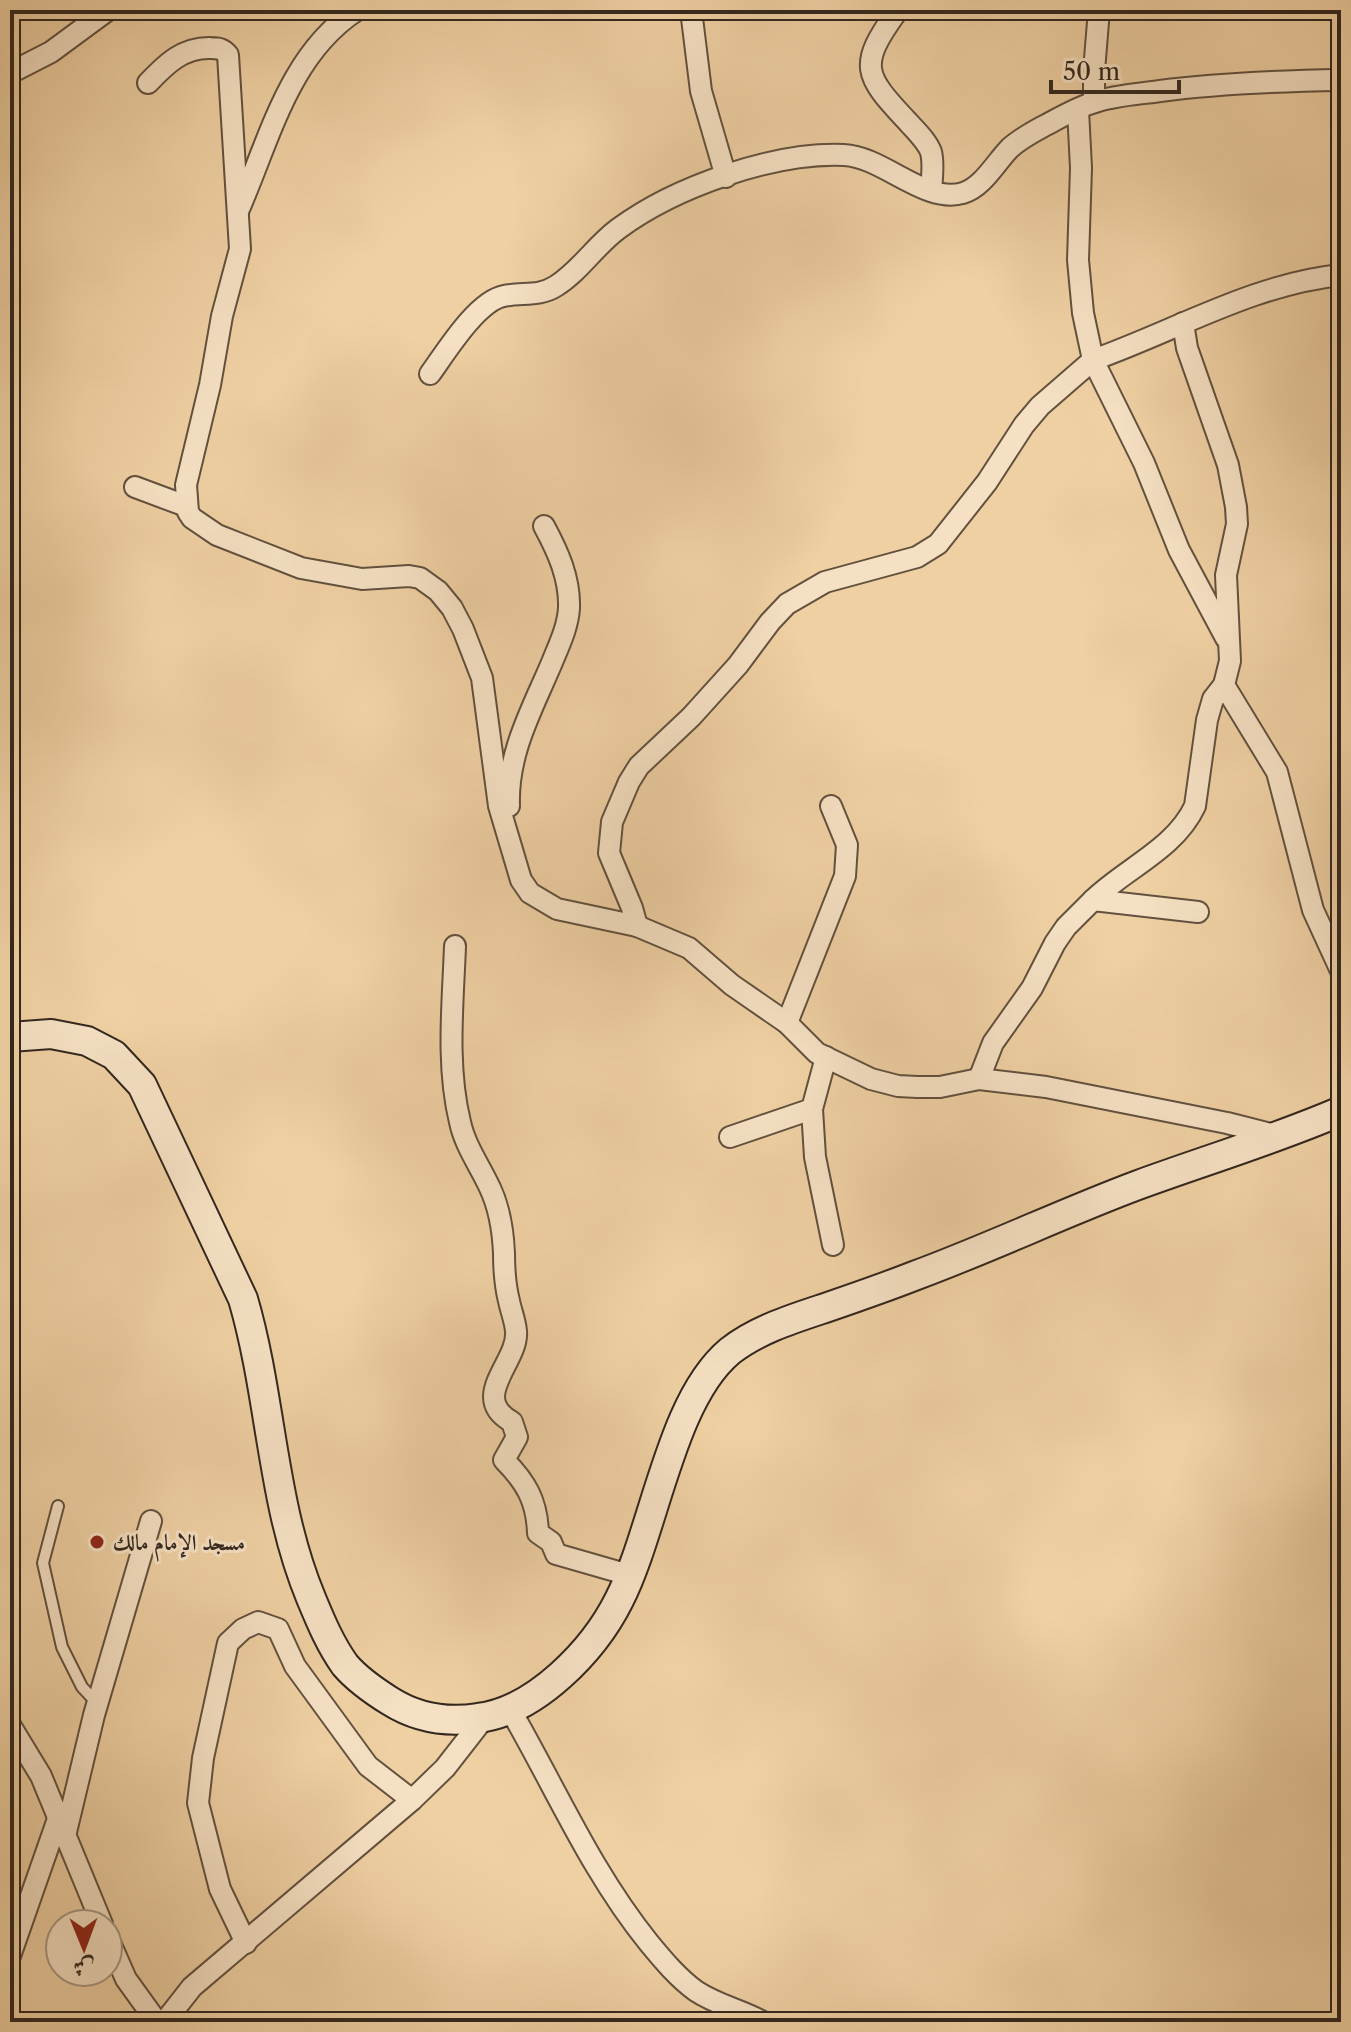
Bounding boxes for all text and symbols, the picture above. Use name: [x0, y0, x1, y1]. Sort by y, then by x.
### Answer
scale bar: [1051, 44, 1179, 94]
text: 50 m: [1063, 57, 1120, 86]
place label: مسجد الإمام مالك: [113, 1529, 245, 1562]
marker: مسجد الإمام مالك: [88, 1533, 106, 1551]
north arrow: [44, 1908, 124, 1988]
text: ش: [73, 1954, 95, 1981]

